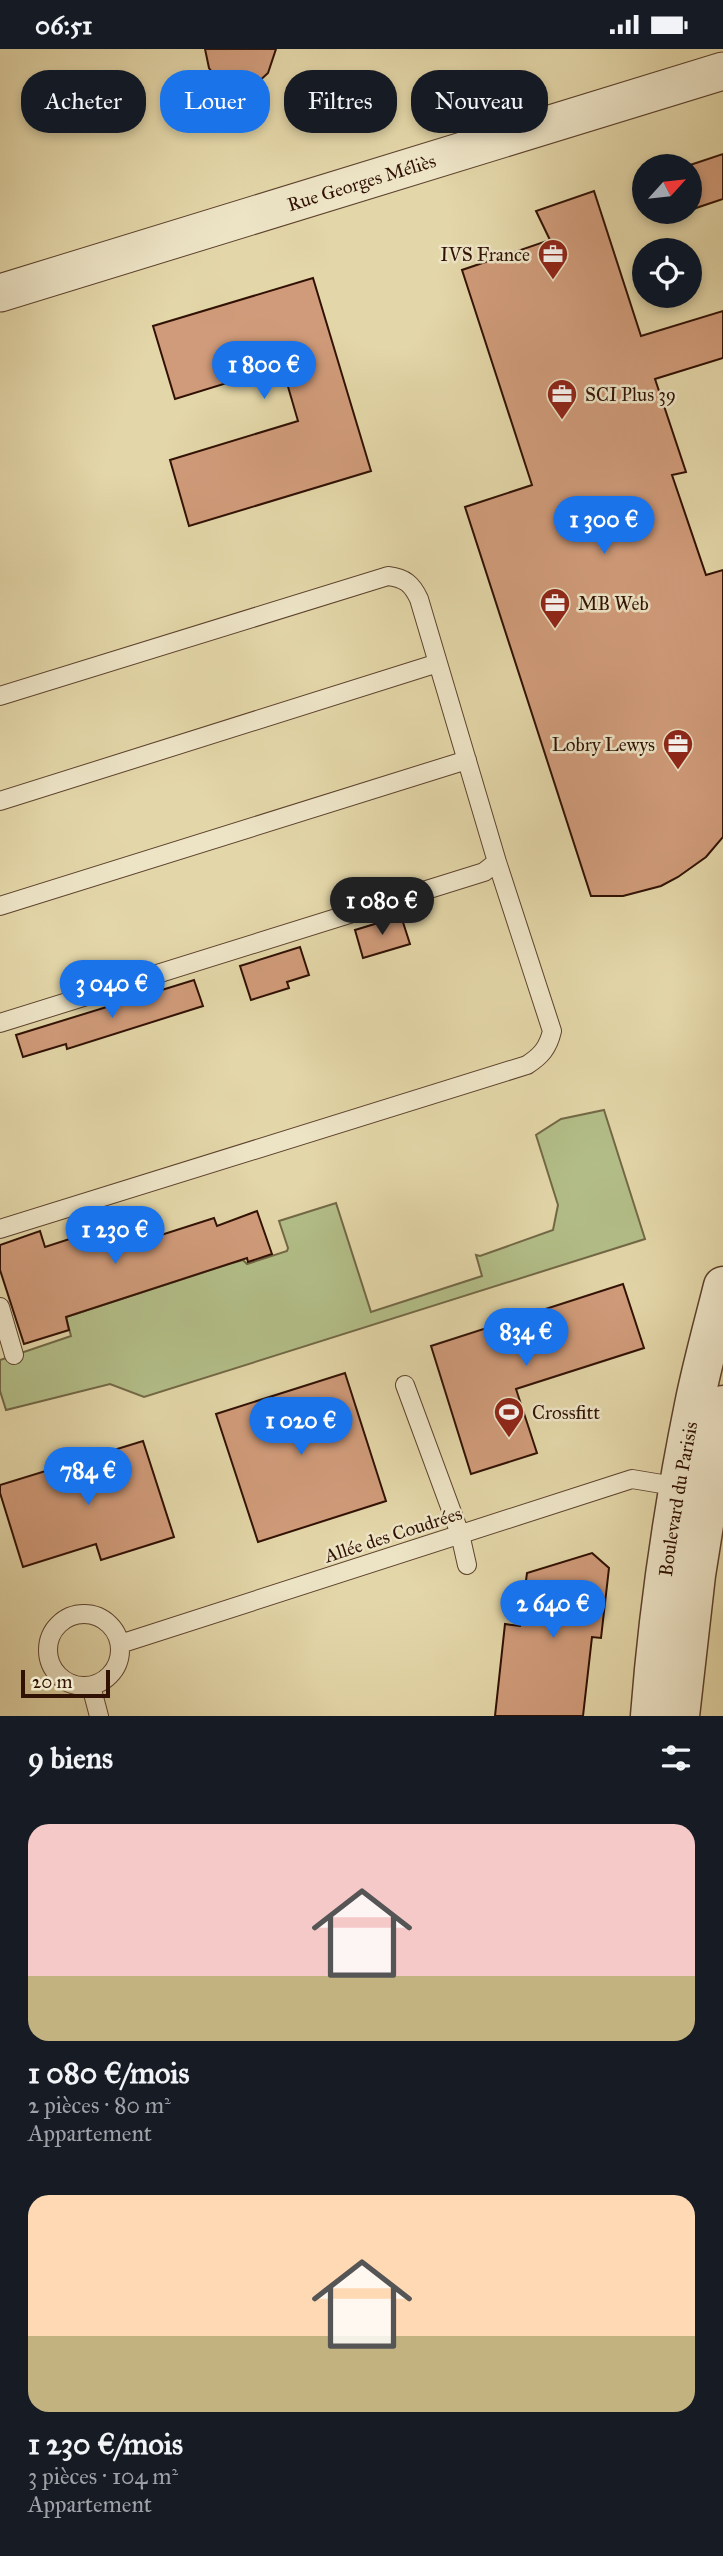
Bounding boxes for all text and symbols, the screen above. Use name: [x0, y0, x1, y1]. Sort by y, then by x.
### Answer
text: 06:51: [35, 9, 92, 41]
chip: Acheter: [21, 70, 146, 133]
chip: Louer: [160, 70, 270, 133]
chip: Filtres: [284, 70, 397, 133]
chip: Nouveau: [411, 70, 548, 133]
street label: Rue Georges Méliès: [284, 149, 439, 216]
north arrow: [632, 154, 702, 224]
map controls: [632, 154, 702, 308]
office icon: IVS France: [536, 237, 570, 281]
button: locate: [632, 238, 702, 308]
place label: IVS France: [440, 243, 530, 266]
pin: 1 800 €: [199, 341, 329, 401]
text: 1 800 €: [228, 350, 300, 378]
office icon: SCI Plus 39: [545, 377, 579, 421]
place label: SCI Plus 39: [585, 383, 676, 406]
pin: 1 300 €: [539, 497, 669, 556]
text: 1 300 €: [570, 505, 638, 533]
office icon: MB Web: [538, 586, 572, 630]
place label: MB Web: [578, 592, 649, 615]
office icon: Lobry Lewys: [661, 727, 695, 771]
place label: Lobry Lewys: [552, 733, 655, 756]
pin: 1 080 €: [317, 877, 447, 937]
text: 1 080 €: [346, 886, 418, 914]
pin: 3 040 €: [47, 961, 177, 1020]
text: 3 040 €: [76, 969, 148, 997]
pin: 1 230 €: [50, 1207, 180, 1266]
text: 1 230 €: [82, 1215, 148, 1243]
pin: 834 €: [477, 1309, 575, 1368]
text: 834 €: [499, 1317, 553, 1345]
sports icon: Crossfitt: [492, 1395, 526, 1439]
pin: 1 020 €: [236, 1397, 366, 1457]
place label: Crossfitt: [532, 1401, 600, 1424]
text: 1 020 €: [265, 1406, 337, 1434]
street label: Boulevard du Parisis: [654, 1419, 702, 1578]
pin: 784 €: [39, 1447, 137, 1507]
text: 784 €: [60, 1456, 116, 1484]
street label: Allée des Coudrées: [320, 1501, 465, 1568]
pin: 2 640 €: [488, 1581, 618, 1640]
text: 2 640 €: [516, 1589, 590, 1617]
scale bar: [21, 1667, 110, 1699]
text: 20 m: [32, 1670, 73, 1693]
icon: filters: [657, 1739, 695, 1777]
text: 9 biens: [28, 1740, 113, 1776]
icon: home: [299, 1870, 425, 1996]
text: 1 080 €/mois: [28, 2055, 190, 2091]
text: 2 pièces · 80 m²: [28, 2091, 171, 2119]
text: Appartement: [28, 2119, 152, 2147]
icon: home: [299, 2241, 425, 2367]
text: 1 230 €/mois: [28, 2426, 183, 2462]
text: 3 pièces · 104 m²: [28, 2462, 178, 2490]
text: Appartement: [28, 2490, 152, 2518]

